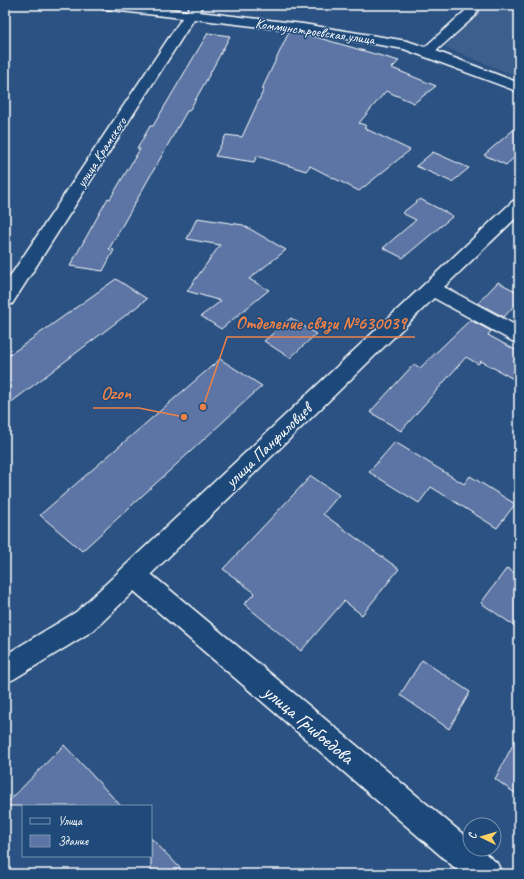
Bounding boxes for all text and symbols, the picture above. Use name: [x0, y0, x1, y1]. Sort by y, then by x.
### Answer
street label: Коммунстроевская улица: [254, 15, 377, 48]
street label: улица Крамского: [72, 113, 131, 191]
callout: Отделение связи №630039: [227, 307, 415, 337]
text: Отделение связи №630039: [236, 312, 408, 335]
callout: Ozon: [93, 378, 139, 408]
text: Ozon: [101, 382, 132, 404]
street label: улица Панфиловцев: [220, 397, 318, 493]
street label: улица Грибоедова: [257, 679, 361, 771]
legend: [22, 805, 152, 857]
text: Улица: [58, 813, 83, 829]
north arrow: [462, 817, 502, 857]
text: С: [465, 831, 479, 839]
text: Здание: [58, 833, 89, 849]

